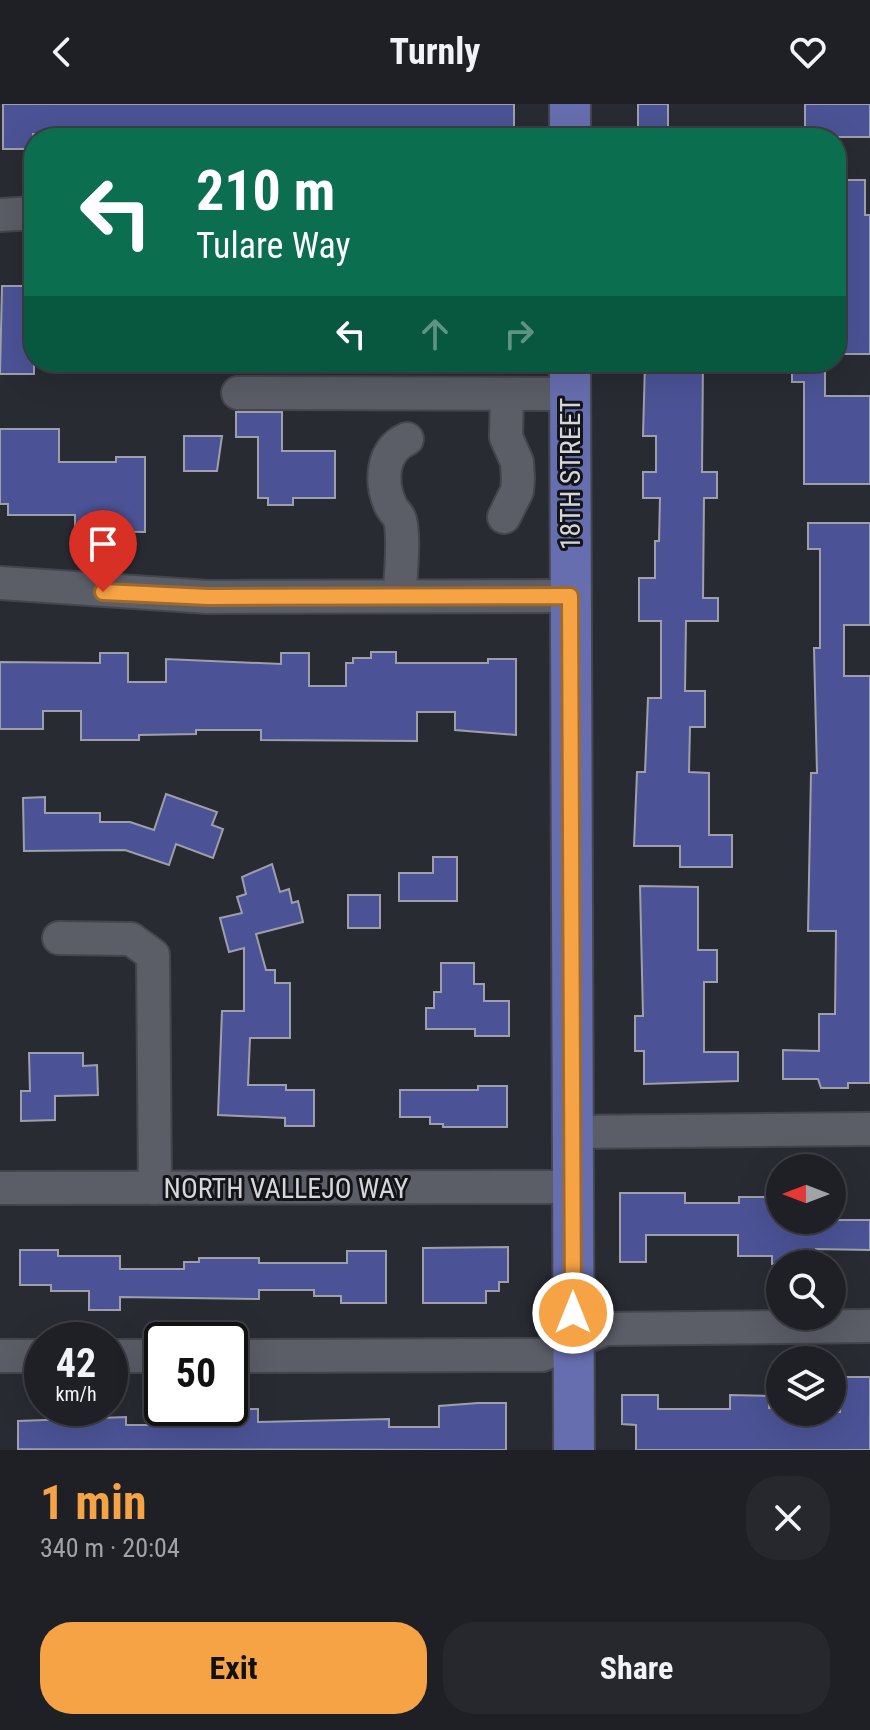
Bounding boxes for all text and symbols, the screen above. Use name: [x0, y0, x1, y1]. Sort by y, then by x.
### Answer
icon: back: [40, 30, 84, 74]
icon: heart: [786, 30, 830, 74]
text: Turnly: [390, 31, 480, 73]
text: 210 m: [196, 158, 335, 224]
icon: left: [64, 160, 168, 264]
text: Tulare Way: [196, 225, 351, 267]
icon: left: [329, 312, 373, 356]
icon: ahead: [413, 312, 457, 356]
icon: right: [497, 312, 541, 356]
street label: 18TH STREET: [554, 398, 587, 550]
pin: [69, 510, 137, 592]
icon: arrive: [81, 522, 125, 566]
north arrow: [766, 1154, 846, 1234]
map controls: [766, 1154, 846, 1426]
street label: NORTH VALLEJO WAY: [164, 1172, 409, 1205]
button: search: [766, 1250, 846, 1330]
position arrow: [531, 1271, 615, 1355]
speed limit sign: 50: [144, 1322, 248, 1426]
text: 42: [56, 1340, 96, 1387]
button: layers: [766, 1346, 846, 1426]
text: km/h: [55, 1382, 97, 1406]
text: 1 min: [40, 1474, 147, 1531]
button: close: [746, 1476, 830, 1560]
text: 340 m · 20:04: [40, 1533, 180, 1563]
button: Exit: [40, 1622, 427, 1714]
button: Share: [443, 1622, 830, 1714]

